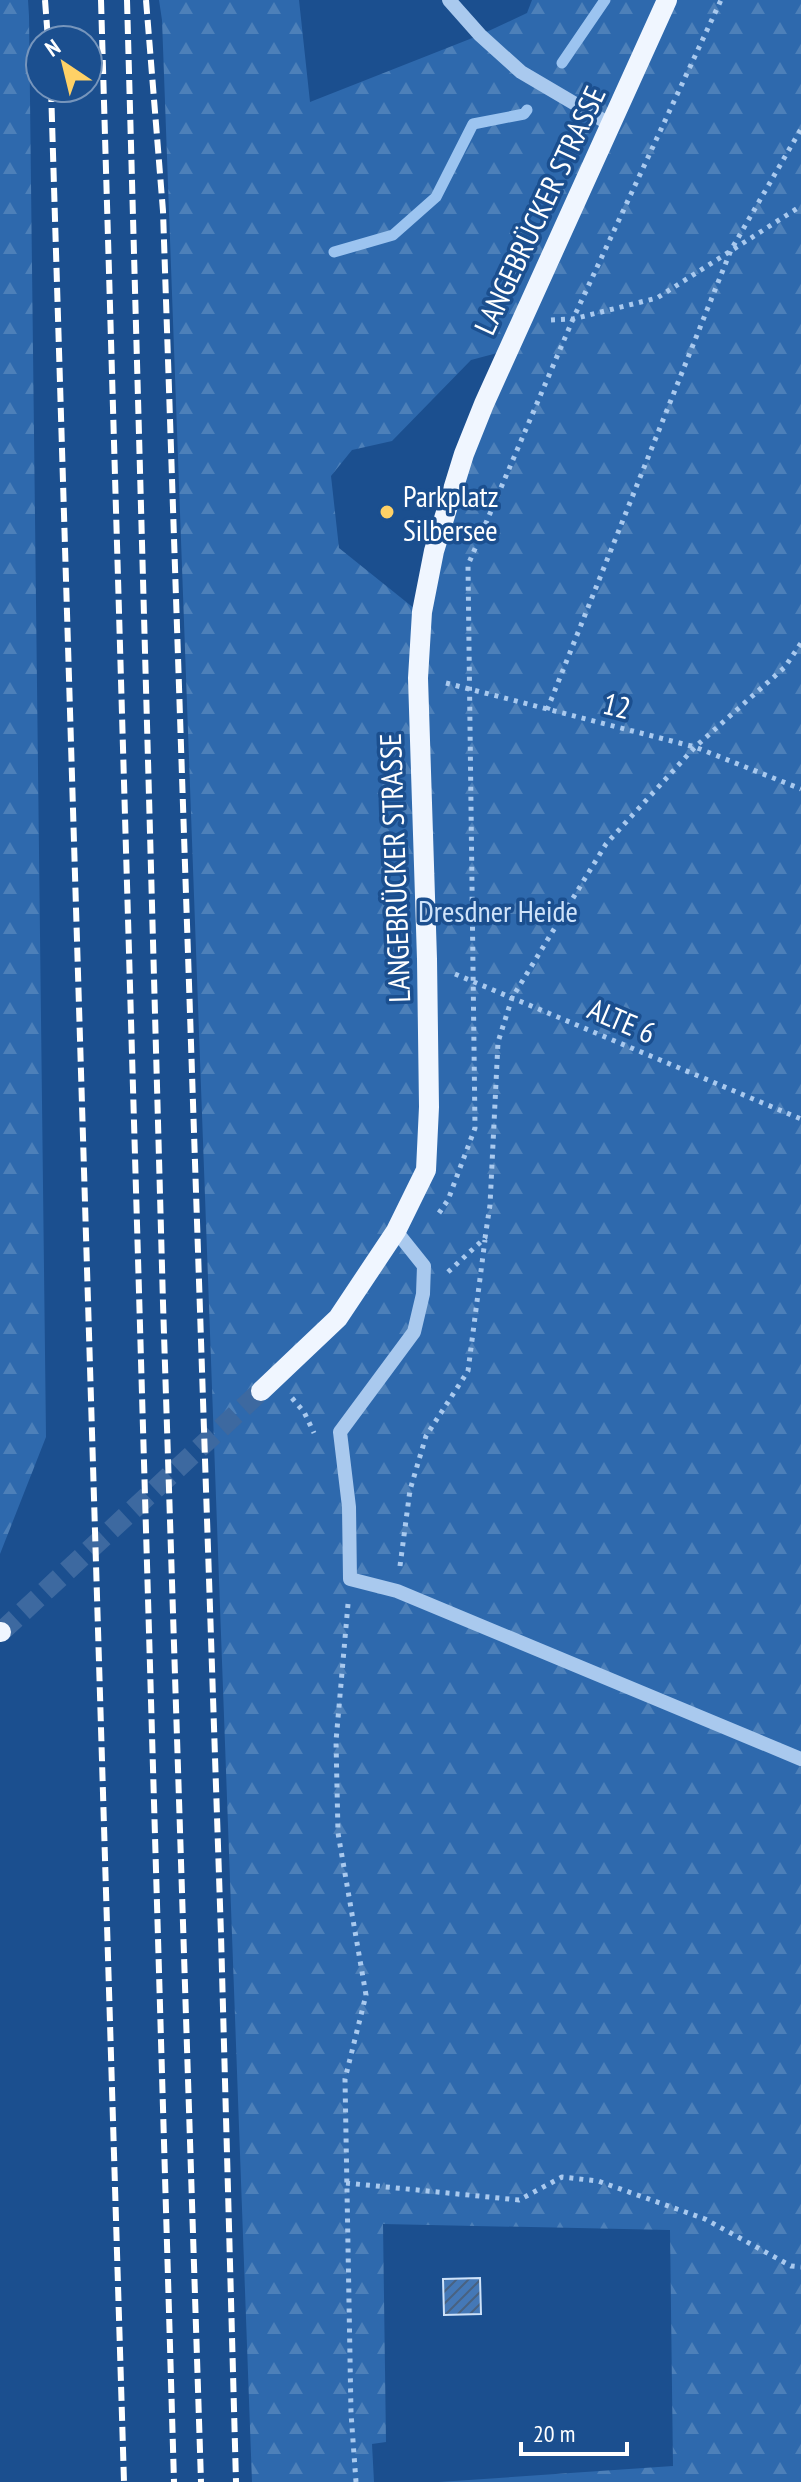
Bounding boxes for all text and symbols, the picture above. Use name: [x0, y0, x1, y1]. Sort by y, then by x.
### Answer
north arrow: [24, 24, 104, 104]
text: N: [40, 33, 65, 62]
street label: LANGEBRÜCKER STRASSE: [464, 80, 614, 340]
place label: Parkplatz Silbersee: [403, 476, 499, 549]
marker: Parkplatz Silbersee: [378, 503, 396, 521]
street label: 12: [599, 683, 635, 727]
street label: LANGEBRÜCKER STRASSE: [370, 733, 418, 1003]
park label: Dresdner Heide: [418, 891, 578, 930]
street label: ALTE 6: [582, 988, 662, 1052]
scale bar: [521, 2406, 627, 2456]
text: 20 m: [533, 2418, 575, 2449]

